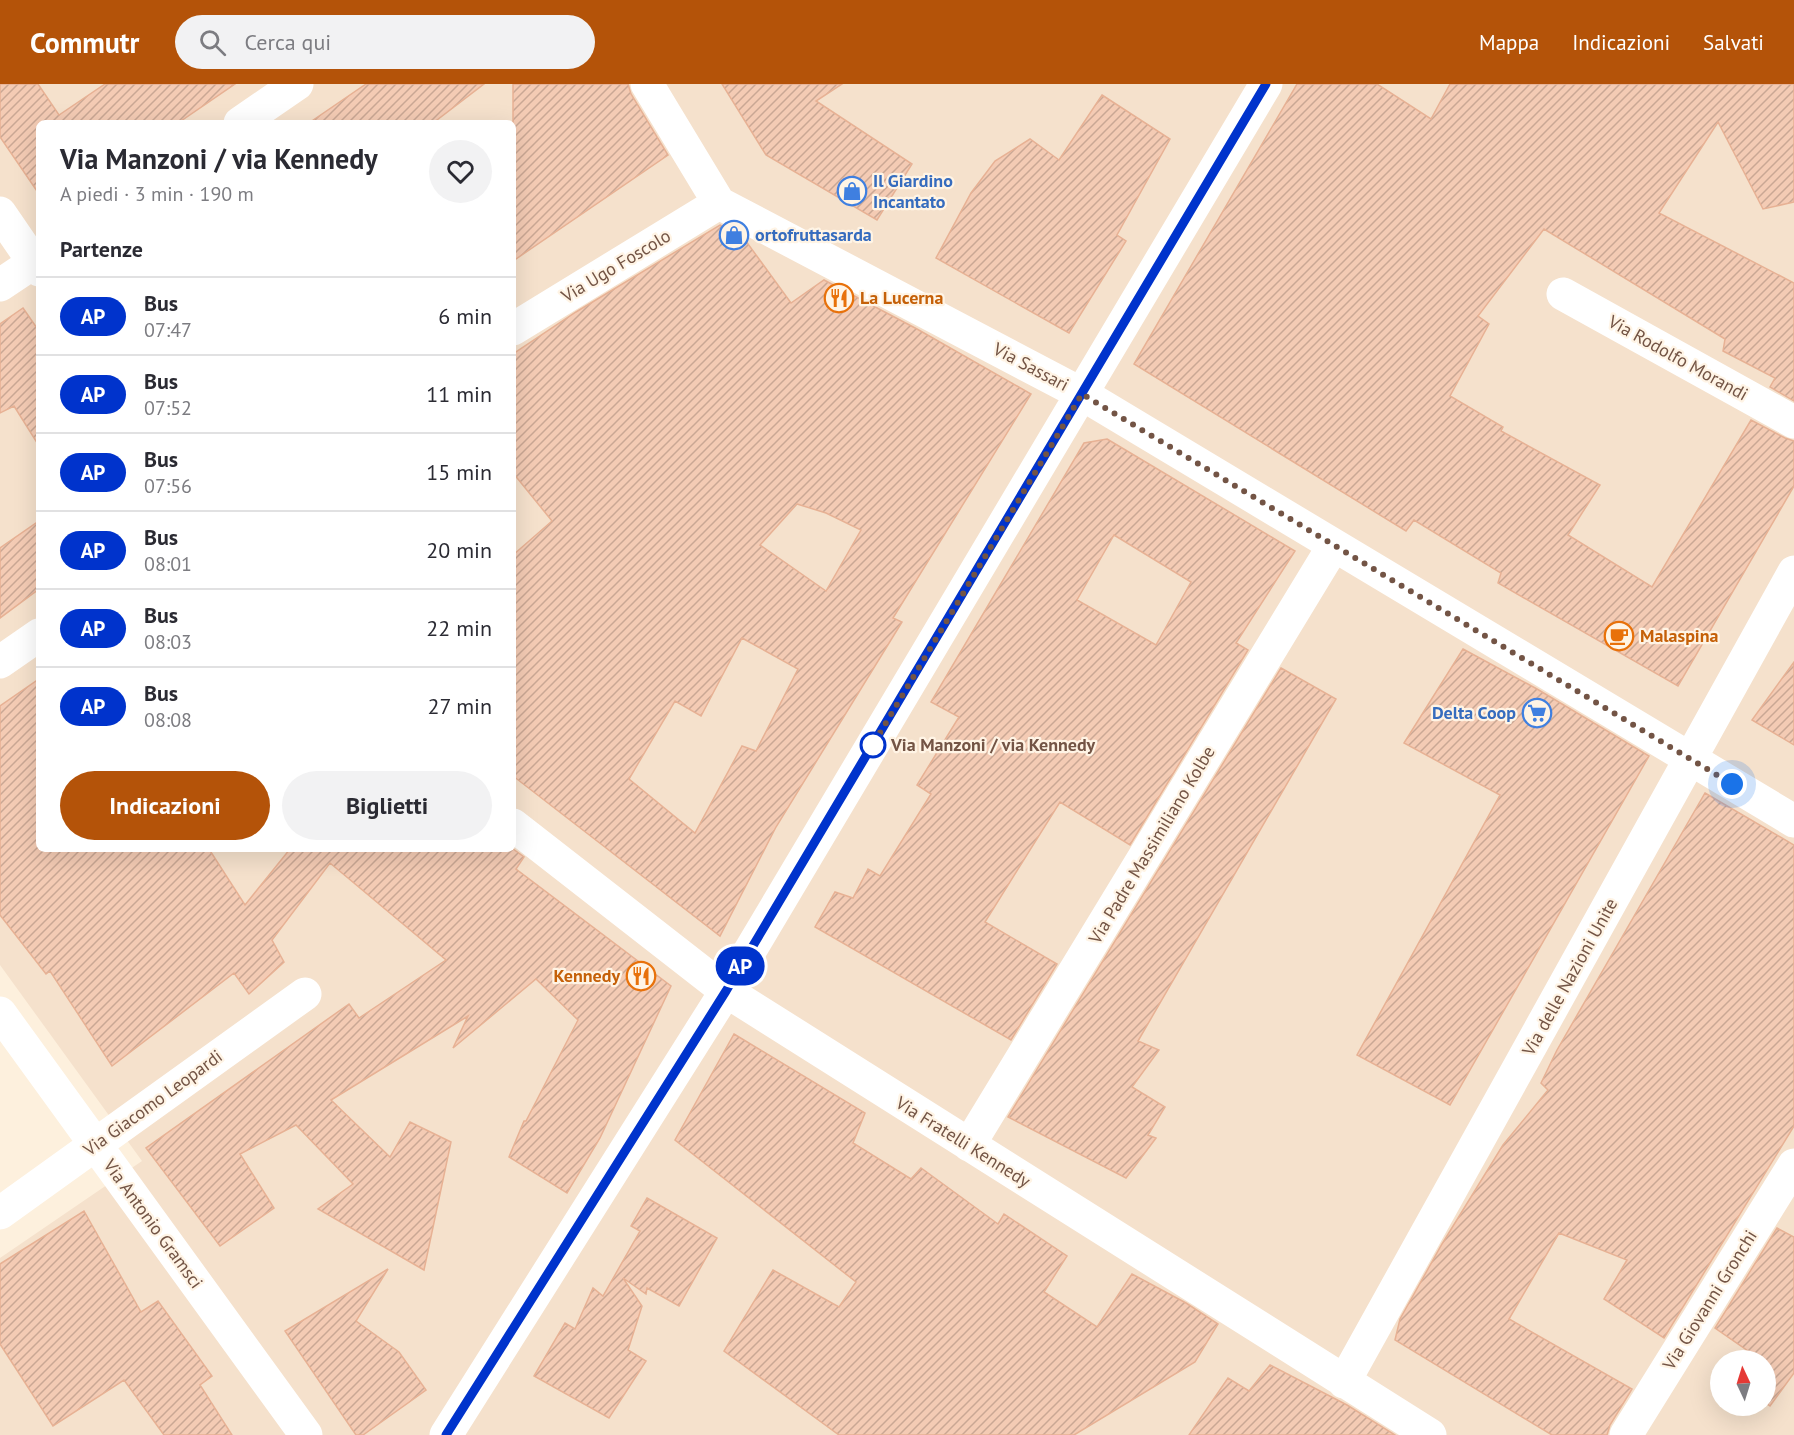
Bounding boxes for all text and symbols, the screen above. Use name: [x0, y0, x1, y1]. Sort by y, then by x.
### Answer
search box: [175, 15, 595, 69]
text: Commutr: [30, 24, 139, 61]
icon: search: [196, 26, 229, 59]
text: Cerca qui: [244, 28, 331, 56]
text: Mappa: [1479, 29, 1539, 56]
text: Indicazioni: [1572, 29, 1670, 56]
text: Salvati: [1703, 29, 1764, 56]
text: Via Manzoni / via Kennedy: [60, 140, 378, 177]
button: heart: [429, 140, 492, 203]
place label: Il Giardino Incantato: [873, 169, 953, 213]
shop icon: Il Giardino Incantato: [836, 175, 868, 207]
text: A piedi · 3 min · 190 m: [60, 181, 254, 207]
shop icon: ortofruttasarda: [718, 219, 750, 251]
place label: ortofruttasarda: [755, 223, 872, 246]
street label: Via Ugo Foscolo: [556, 224, 675, 308]
text: Partenze: [60, 235, 143, 263]
restaurant icon: La Lucerna: [823, 282, 855, 314]
place label: La Lucerna: [860, 286, 943, 309]
text: Bus: [144, 289, 178, 317]
text: 6 min: [438, 302, 492, 330]
text: AP: [81, 303, 105, 330]
street label: Via Rodolfo Morandi: [1604, 309, 1752, 405]
text: 07:47: [144, 317, 192, 343]
street label: Via Sassari: [989, 337, 1073, 396]
text: Bus: [144, 367, 178, 395]
text: 11 min: [426, 380, 492, 408]
text: AP: [81, 381, 105, 408]
text: 07:52: [144, 395, 192, 421]
text: Bus: [144, 445, 178, 473]
text: 15 min: [426, 458, 492, 486]
text: AP: [81, 459, 105, 486]
text: 07:56: [144, 473, 192, 499]
text: Bus: [144, 523, 178, 551]
text: 20 min: [426, 536, 492, 564]
text: AP: [81, 537, 105, 564]
text: 08:01: [144, 551, 192, 577]
text: Bus: [144, 601, 178, 629]
text: 22 min: [426, 614, 492, 642]
text: AP: [81, 615, 105, 642]
cafe icon: Malaspina: [1603, 620, 1635, 652]
place label: Malaspina: [1640, 624, 1719, 647]
text: 08:03: [144, 629, 192, 655]
text: Bus: [144, 679, 178, 707]
text: 27 min: [428, 692, 492, 720]
text: AP: [81, 693, 105, 720]
supermarket icon: Delta Coop: [1521, 697, 1553, 729]
place label: Delta Coop: [1432, 701, 1516, 724]
text: 08:08: [144, 707, 192, 733]
marker: Via Manzoni / via Kennedy: [860, 732, 886, 758]
place label: Via Manzoni / via Kennedy: [890, 733, 1096, 756]
street label: Via Padre Massimiliano Kolbe: [1083, 742, 1220, 949]
your location: [1717, 769, 1747, 799]
button: Indicazioni: [60, 771, 270, 840]
button: Biglietti: [282, 771, 492, 840]
street label: Via delle Nazioni Unite: [1516, 894, 1622, 1060]
line badge: AP: [713, 946, 767, 986]
text: AP: [728, 953, 752, 980]
restaurant icon: Kennedy: [625, 960, 657, 992]
place label: Kennedy: [553, 964, 620, 987]
street label: Via Giacomo Leopardi: [78, 1044, 227, 1161]
street label: Via Fratelli Kennedy: [891, 1090, 1035, 1193]
street label: Via Antonio Gramsci: [98, 1154, 208, 1293]
street label: Via Giovanni Gronchi: [1657, 1226, 1762, 1375]
north arrow: [1710, 1350, 1776, 1416]
map controls: [1710, 1350, 1776, 1416]

